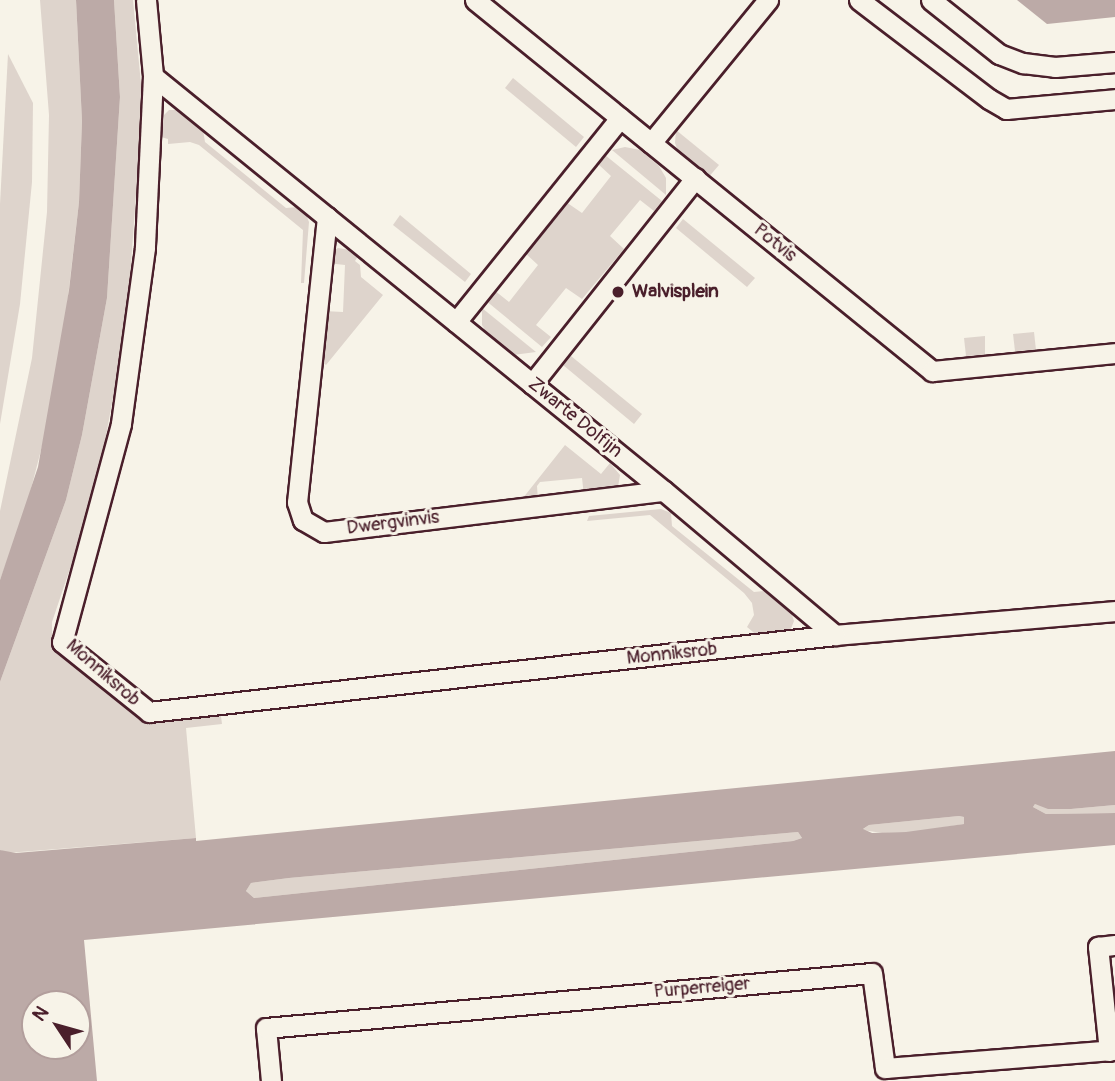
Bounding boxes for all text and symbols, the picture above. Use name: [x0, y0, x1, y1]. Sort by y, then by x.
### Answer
street label: Potvis: [749, 219, 801, 267]
place label: Walvisplein: [632, 281, 719, 303]
marker: Walvisplein: [610, 284, 626, 300]
street label: Zwarte Dolfijn: [523, 373, 627, 463]
street label: Dwergvinvis: [345, 506, 441, 540]
street label: Monniksrob: [61, 635, 145, 711]
street label: Monniksrob: [626, 638, 718, 670]
street label: Purperreiger: [653, 972, 751, 1004]
north arrow: [21, 990, 91, 1060]
text: N: [27, 1002, 54, 1026]

